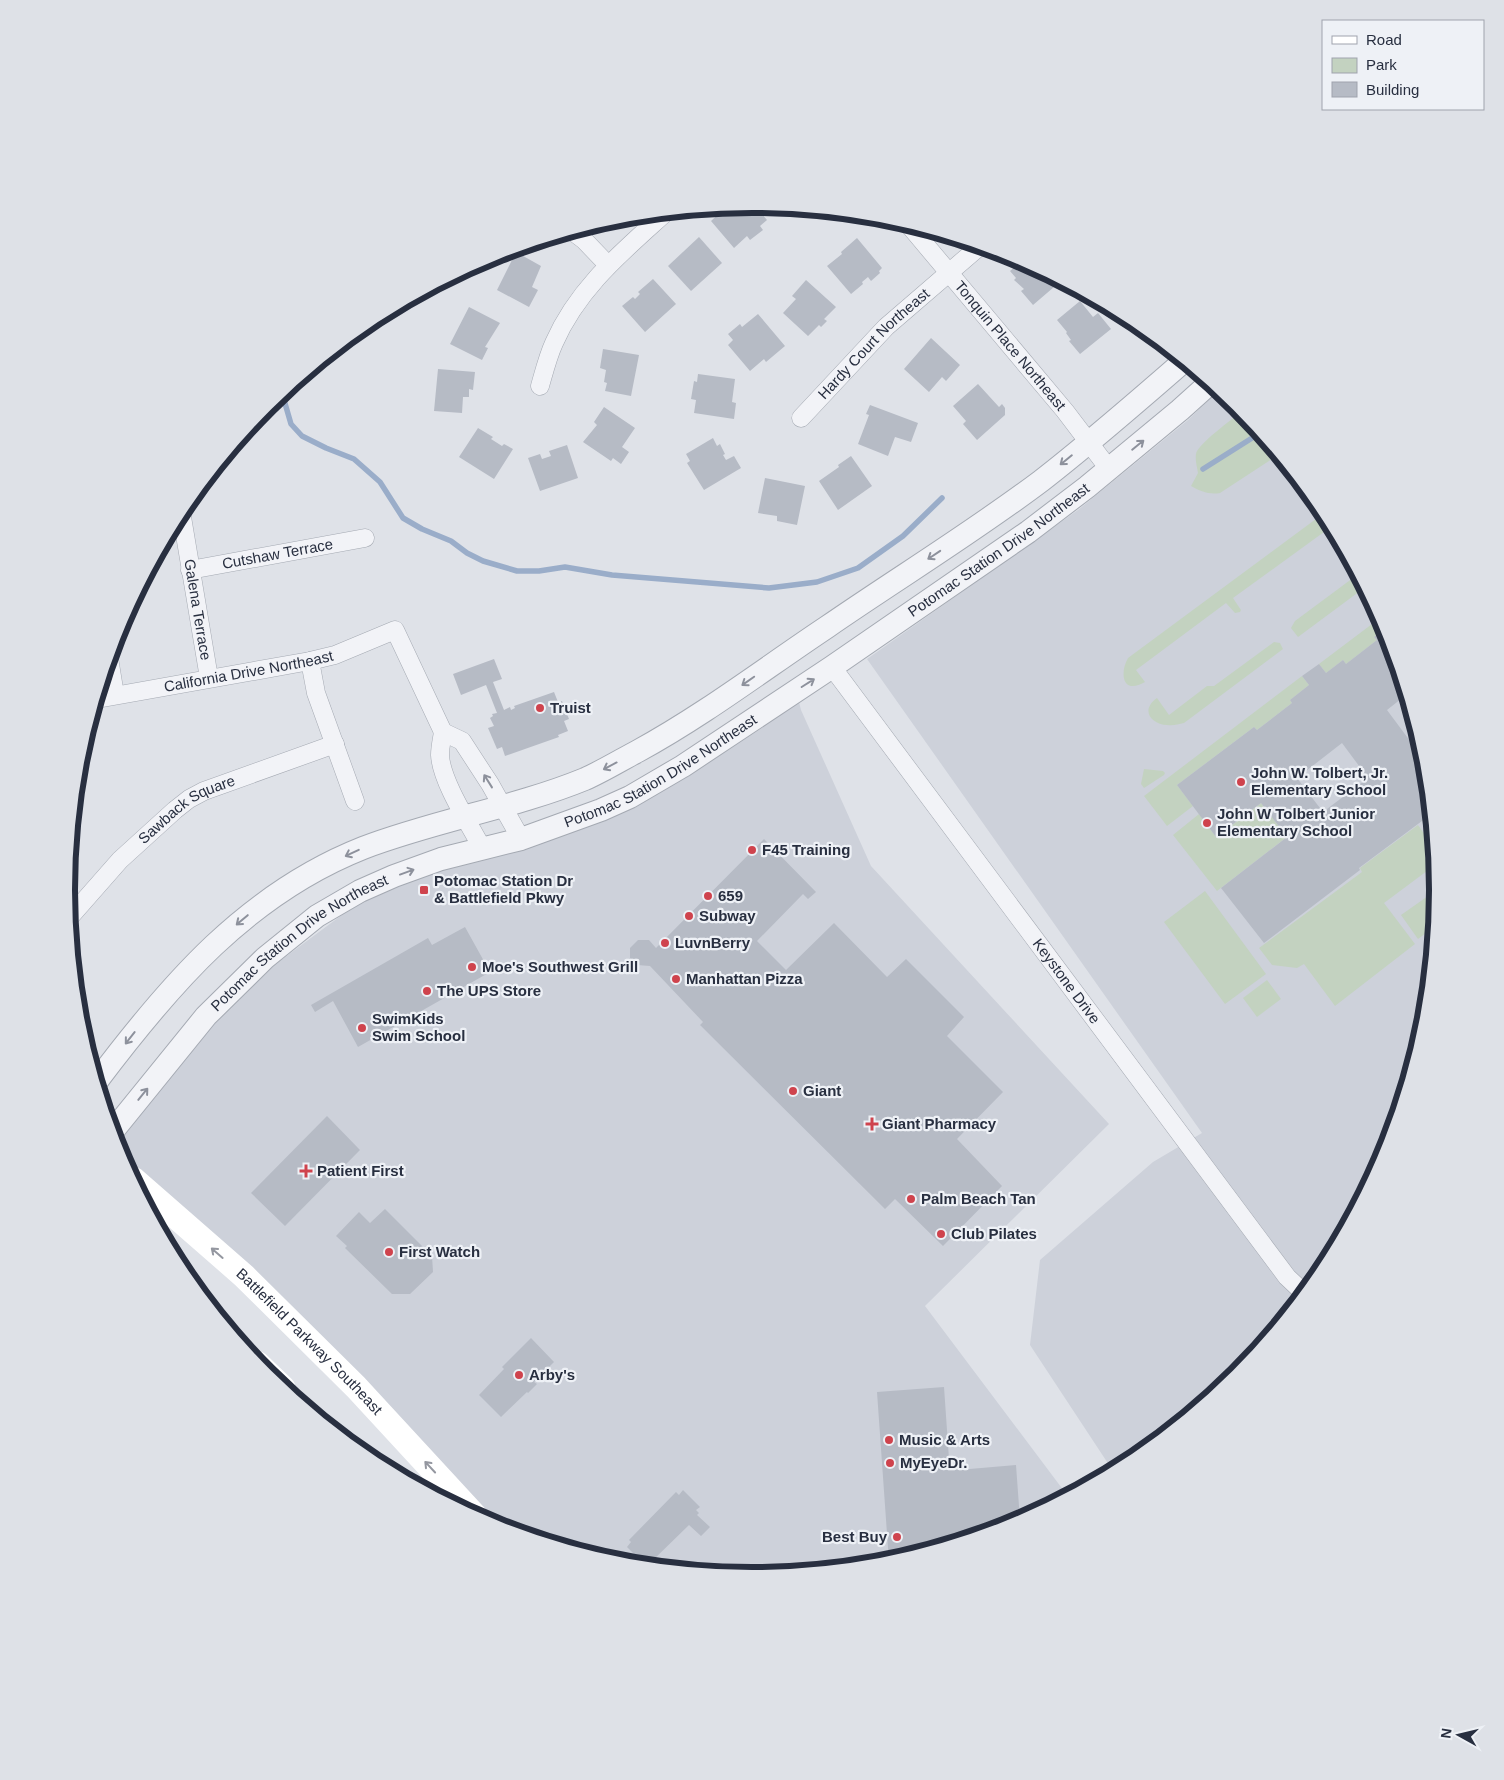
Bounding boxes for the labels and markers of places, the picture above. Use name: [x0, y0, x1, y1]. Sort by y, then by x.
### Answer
place label: Truist: [550, 699, 591, 716]
marker: Truist: [534, 702, 546, 714]
place label: John W. Tolbert, Jr. Elementary School: [1251, 764, 1388, 798]
marker: John W. Tolbert, Jr. Elementary School: [1235, 776, 1247, 788]
place label: John W Tolbert Junior Elementary School: [1217, 805, 1375, 839]
marker: John W Tolbert Junior Elementary School: [1201, 817, 1213, 829]
place label: F45 Training: [762, 841, 850, 858]
marker: F45 Training: [746, 844, 758, 856]
place label: Potomac Station Dr & Battlefield Pkwy: [434, 872, 573, 906]
marker: Potomac Station Dr & Battlefield Pkwy: [418, 884, 430, 896]
place label: 659: [718, 887, 743, 904]
marker: 659: [702, 890, 714, 902]
place label: Subway: [699, 907, 756, 924]
marker: Subway: [683, 910, 695, 922]
place label: LuvnBerry: [675, 934, 751, 951]
marker: LuvnBerry: [659, 937, 671, 949]
place label: Moe's Southwest Grill: [482, 958, 638, 975]
marker: Moe's Southwest Grill: [466, 961, 478, 973]
place label: Manhattan Pizza: [686, 970, 803, 987]
marker: Manhattan Pizza: [670, 973, 682, 985]
place label: The UPS Store: [437, 982, 541, 999]
marker: The UPS Store: [421, 985, 433, 997]
place label: SwimKids Swim School: [372, 1010, 465, 1044]
marker: SwimKids Swim School: [356, 1022, 368, 1034]
place label: Giant: [803, 1082, 841, 1099]
marker: Giant: [787, 1085, 799, 1097]
place label: Giant Pharmacy: [882, 1115, 997, 1132]
marker: Giant Pharmacy: [866, 1118, 878, 1130]
place label: Patient First: [317, 1162, 404, 1179]
marker: Patient First: [299, 1164, 313, 1178]
place label: Palm Beach Tan: [921, 1190, 1036, 1207]
marker: Palm Beach Tan: [905, 1193, 917, 1205]
place label: Club Pilates: [951, 1225, 1037, 1242]
marker: Club Pilates: [935, 1228, 947, 1240]
place label: First Watch: [399, 1243, 480, 1260]
marker: First Watch: [383, 1246, 395, 1258]
place label: Arby's: [529, 1366, 575, 1383]
marker: Arby's: [513, 1369, 525, 1381]
place label: Music & Arts: [899, 1431, 990, 1448]
marker: Music & Arts: [883, 1434, 895, 1446]
place label: MyEyeDr.: [900, 1454, 968, 1471]
marker: MyEyeDr.: [884, 1457, 896, 1469]
place label: Best Buy: [822, 1528, 888, 1545]
marker: Best Buy: [891, 1531, 903, 1543]

